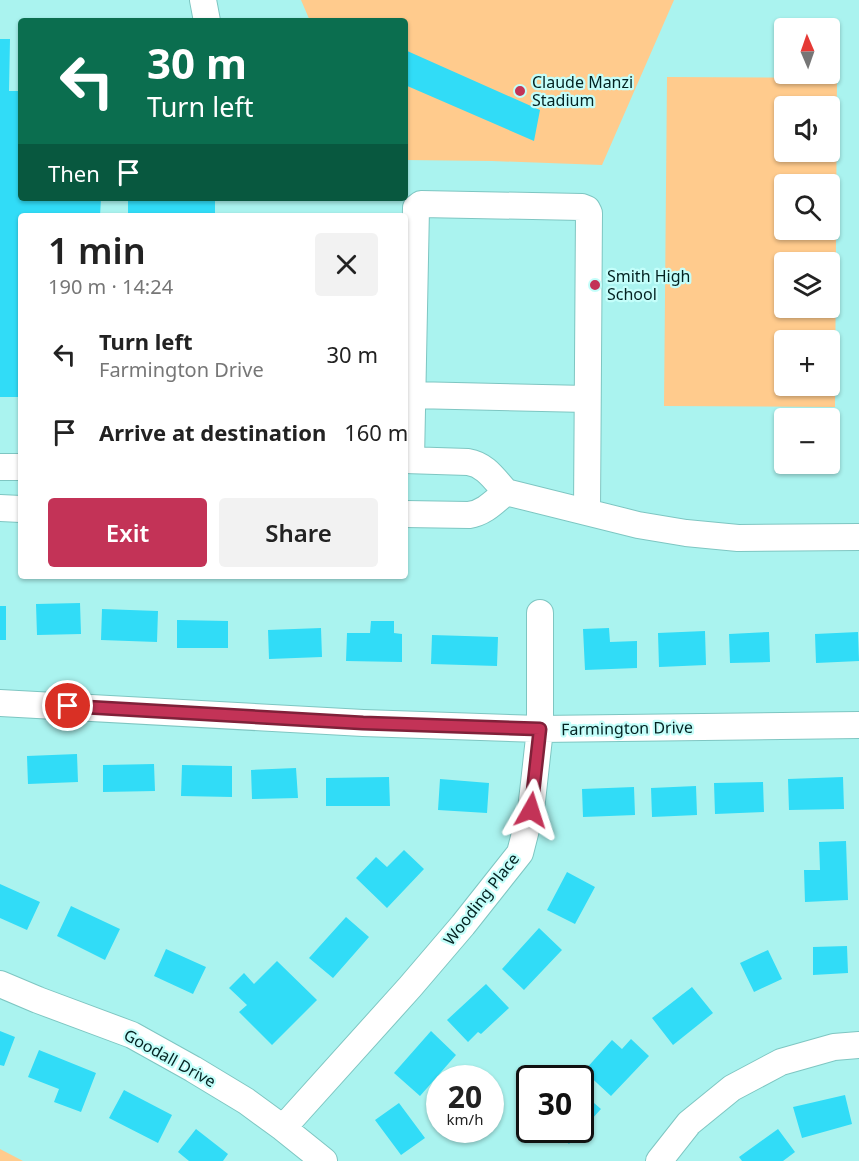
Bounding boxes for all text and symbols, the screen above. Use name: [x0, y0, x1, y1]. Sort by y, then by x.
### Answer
north arrow: [774, 18, 840, 84]
map controls: [774, 18, 840, 474]
text: 30 m: [147, 34, 247, 91]
icon: left: [48, 42, 126, 120]
place label: Claude Manzi Stadium: [532, 71, 633, 111]
marker: Claude Manzi Stadium: [513, 84, 527, 98]
text: Turn left: [147, 88, 253, 125]
button: sound: [774, 96, 840, 162]
icon: arrive: [112, 156, 145, 189]
text: Then: [48, 158, 100, 188]
button: search: [774, 174, 840, 240]
text: 1 min: [48, 226, 146, 275]
button: close: [315, 233, 378, 296]
button: layers: [774, 252, 840, 318]
place label: Smith High School: [607, 265, 690, 305]
text: 190 m · 14:24: [48, 273, 173, 300]
marker: Smith High School: [588, 278, 602, 292]
text: Turn left: [99, 326, 193, 356]
button: +: [774, 330, 840, 396]
icon: left: [48, 338, 81, 371]
text: 30 m: [327, 339, 378, 369]
text: Farmington Drive: [99, 356, 264, 383]
button: −: [774, 408, 840, 474]
icon: arrive: [48, 416, 81, 449]
text: Arrive at destination: [99, 417, 326, 447]
text: 160 m: [344, 417, 408, 447]
button: Exit: [48, 498, 207, 567]
button: Share: [219, 498, 378, 567]
pin: [42, 680, 93, 731]
icon: arrive: [51, 689, 84, 722]
street label: Farmington Drive: [561, 716, 693, 740]
position arrow: [499, 778, 563, 842]
street label: Wooding Place: [438, 848, 524, 950]
street label: Goodall Drive: [120, 1024, 220, 1092]
speed limit sign: 30: [516, 1065, 594, 1143]
text: 20: [448, 1076, 482, 1117]
text: km/h: [447, 1109, 483, 1129]

